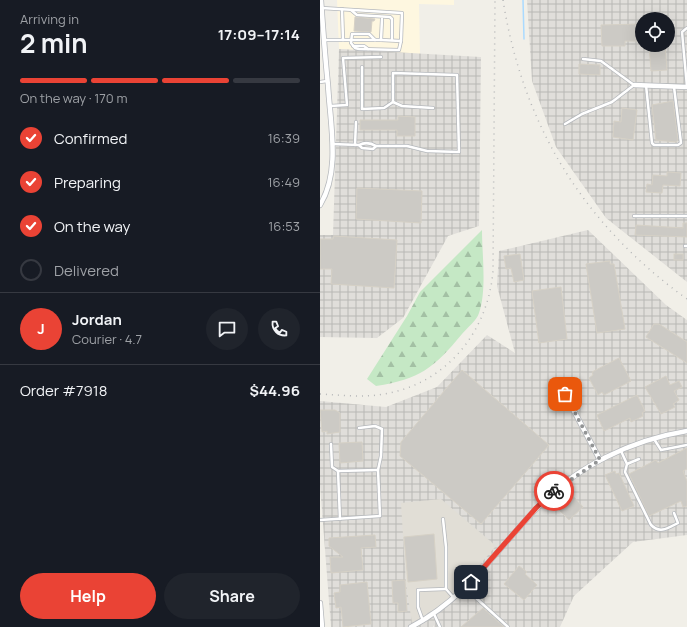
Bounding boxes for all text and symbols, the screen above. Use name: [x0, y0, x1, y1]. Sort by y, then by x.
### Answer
text: Arriving in: [20, 10, 79, 28]
map controls: [635, 12, 675, 52]
button: locate: [635, 12, 675, 52]
text: 17:09–17:14: [218, 24, 300, 45]
text: 2 min: [20, 25, 88, 61]
text: On the way · 170 m: [20, 89, 127, 107]
icon: check: [20, 127, 42, 149]
text: Confirmed: [54, 128, 127, 149]
text: 16:39: [268, 129, 300, 147]
icon: check: [20, 171, 42, 193]
text: Preparing: [54, 172, 121, 193]
text: 16:49: [267, 173, 300, 191]
icon: check: [20, 215, 42, 237]
text: On the way: [54, 216, 130, 237]
text: 16:53: [268, 217, 300, 235]
text: Delivered: [54, 260, 119, 281]
button: chat: [206, 308, 248, 350]
button: phone: [258, 308, 300, 350]
text: Jordan: [72, 309, 122, 330]
text: J: [37, 318, 45, 339]
text: Courier · 4.7: [72, 330, 142, 348]
pin: [548, 377, 582, 411]
text: Order #7918: [20, 380, 107, 401]
text: $44.96: [250, 380, 300, 401]
icon: bag: [554, 383, 576, 405]
courier: [534, 471, 574, 511]
icon: bike: [543, 480, 565, 502]
pin: [454, 565, 488, 599]
icon: home: [460, 571, 482, 593]
button: Help: [20, 573, 156, 619]
button: Share: [164, 573, 300, 619]

